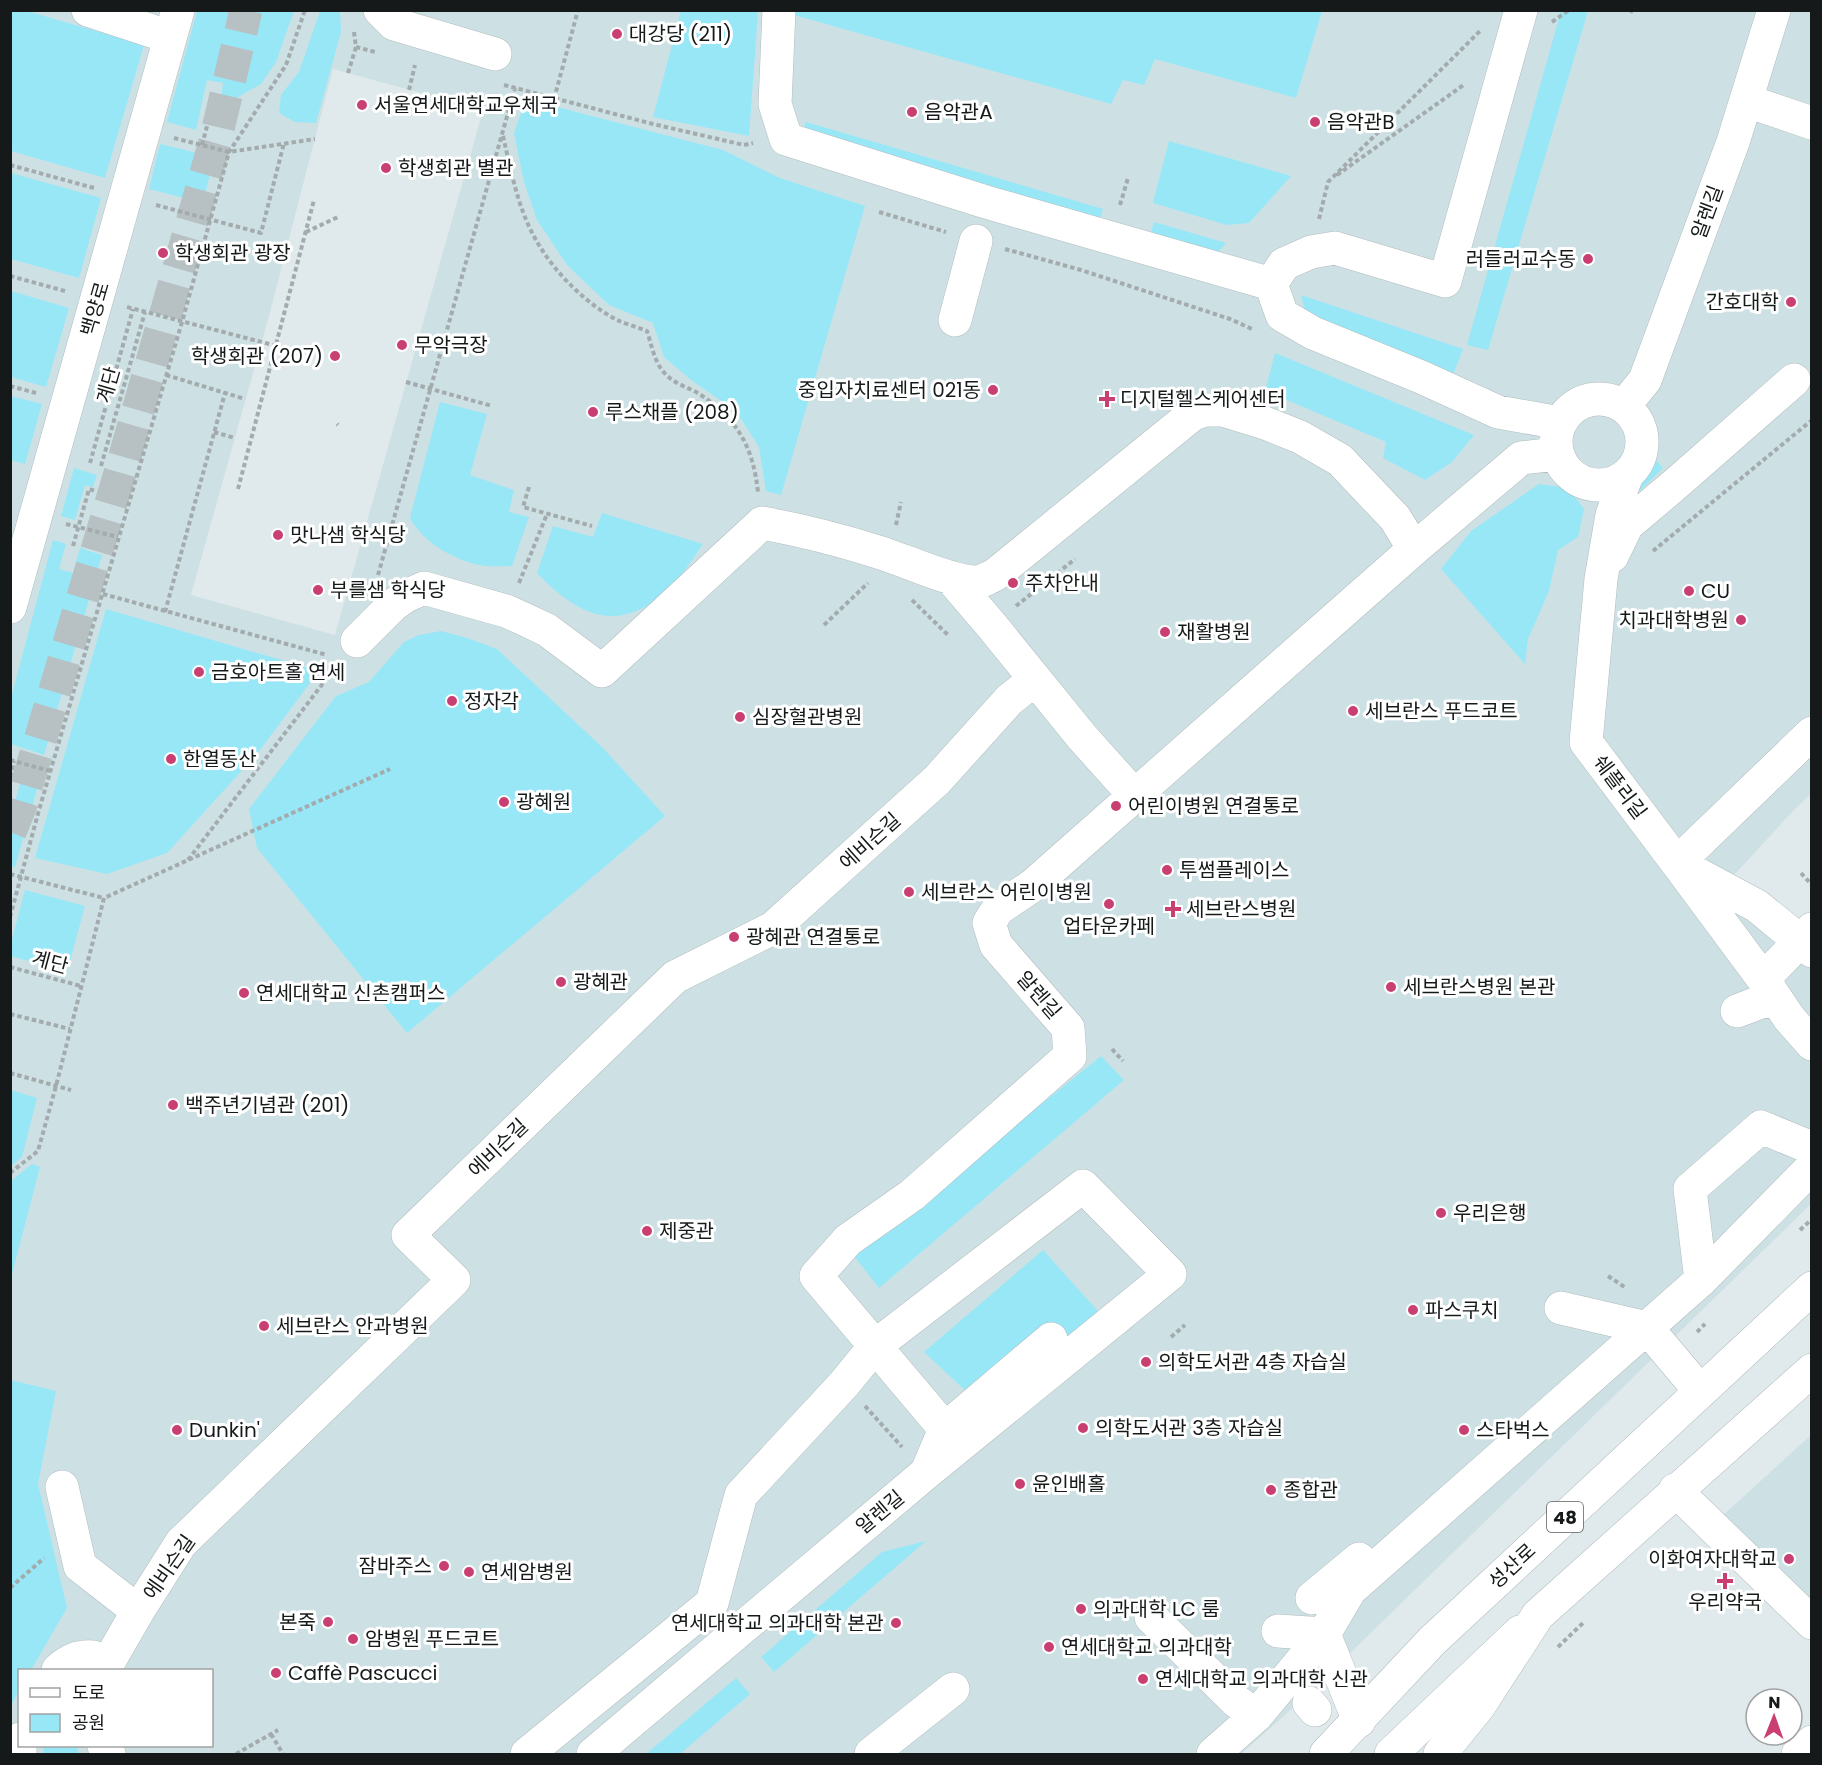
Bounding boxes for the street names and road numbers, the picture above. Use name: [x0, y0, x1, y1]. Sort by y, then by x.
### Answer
street label: 알렌길: [1684, 181, 1730, 243]
street label: 백양로: [74, 279, 116, 339]
street label: 계단: [89, 363, 127, 407]
street label: 쉐플리길: [1587, 749, 1653, 825]
street label: 에비슨길: [833, 806, 907, 876]
street label: 계단: [29, 944, 71, 980]
street label: 알렌길: [1010, 965, 1068, 1025]
street label: 에비슨길: [462, 1112, 534, 1184]
street label: 알렌길: [850, 1484, 910, 1540]
road number: 48: [1547, 1502, 1583, 1532]
street label: 에비슨길: [136, 1529, 202, 1605]
street label: 성산로: [1482, 1537, 1542, 1595]

